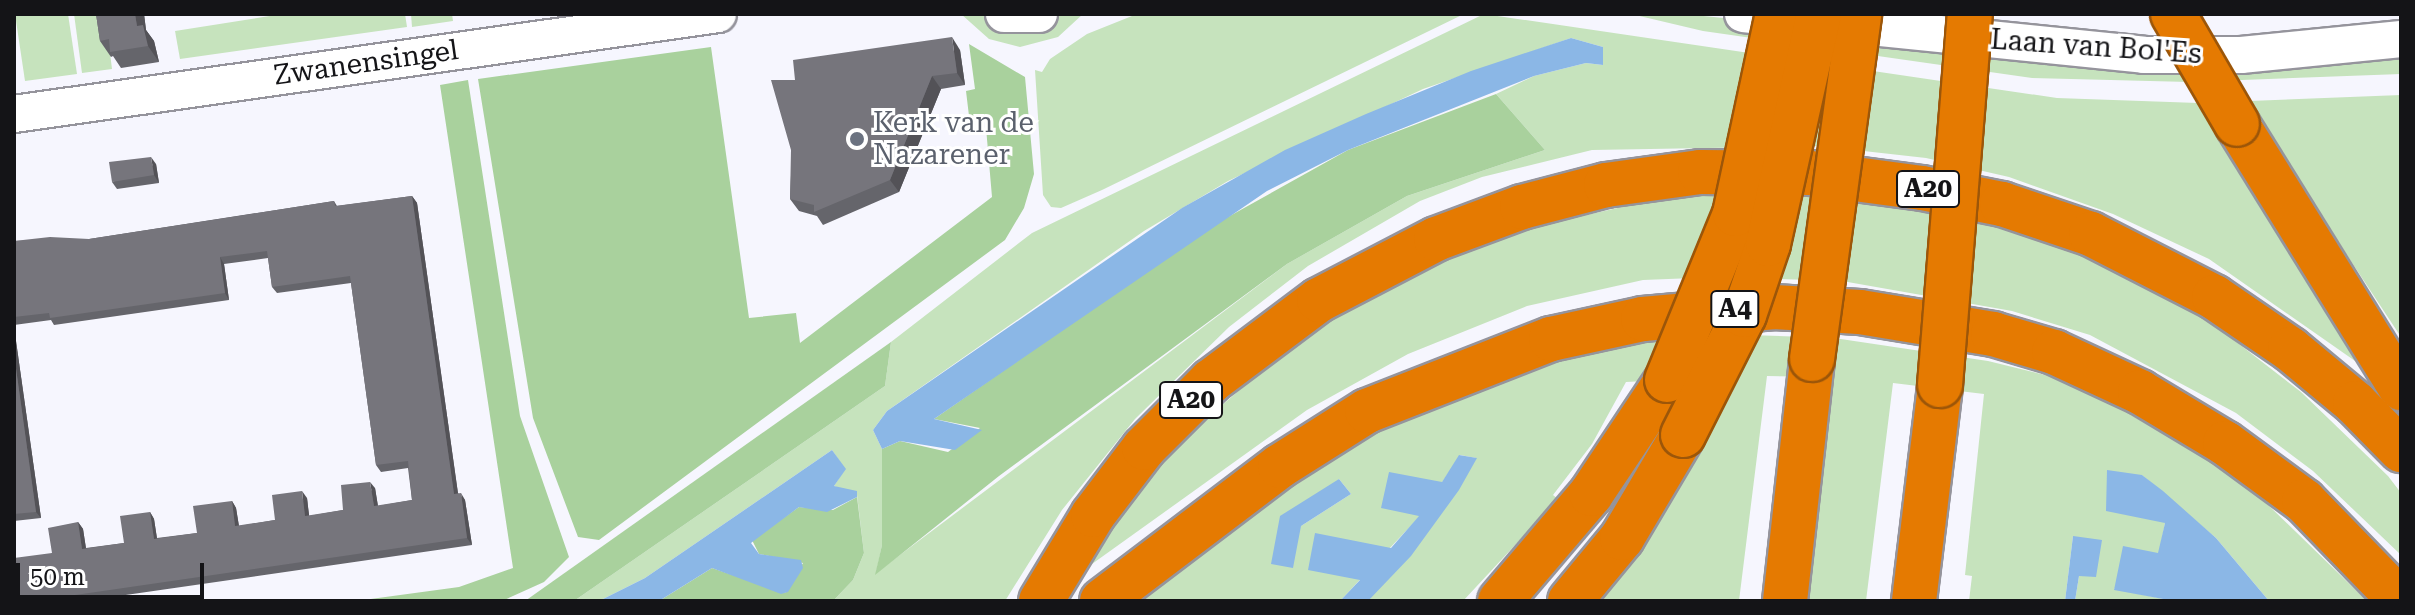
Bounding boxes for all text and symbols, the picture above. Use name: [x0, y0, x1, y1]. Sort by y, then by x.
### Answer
street label: Laan van Bol'Es: [1989, 23, 2203, 71]
street label: Zwanensingel: [272, 33, 460, 93]
place label: Kerk van de Nazarener: [873, 106, 1034, 172]
marker: Kerk van de Nazarener: [848, 130, 866, 148]
road number: A20: [1896, 167, 1960, 211]
road number: A4: [1709, 287, 1761, 331]
road number: A20: [1159, 378, 1223, 422]
scale bar: [20, 547, 208, 597]
text: 50 m: [30, 563, 85, 591]

